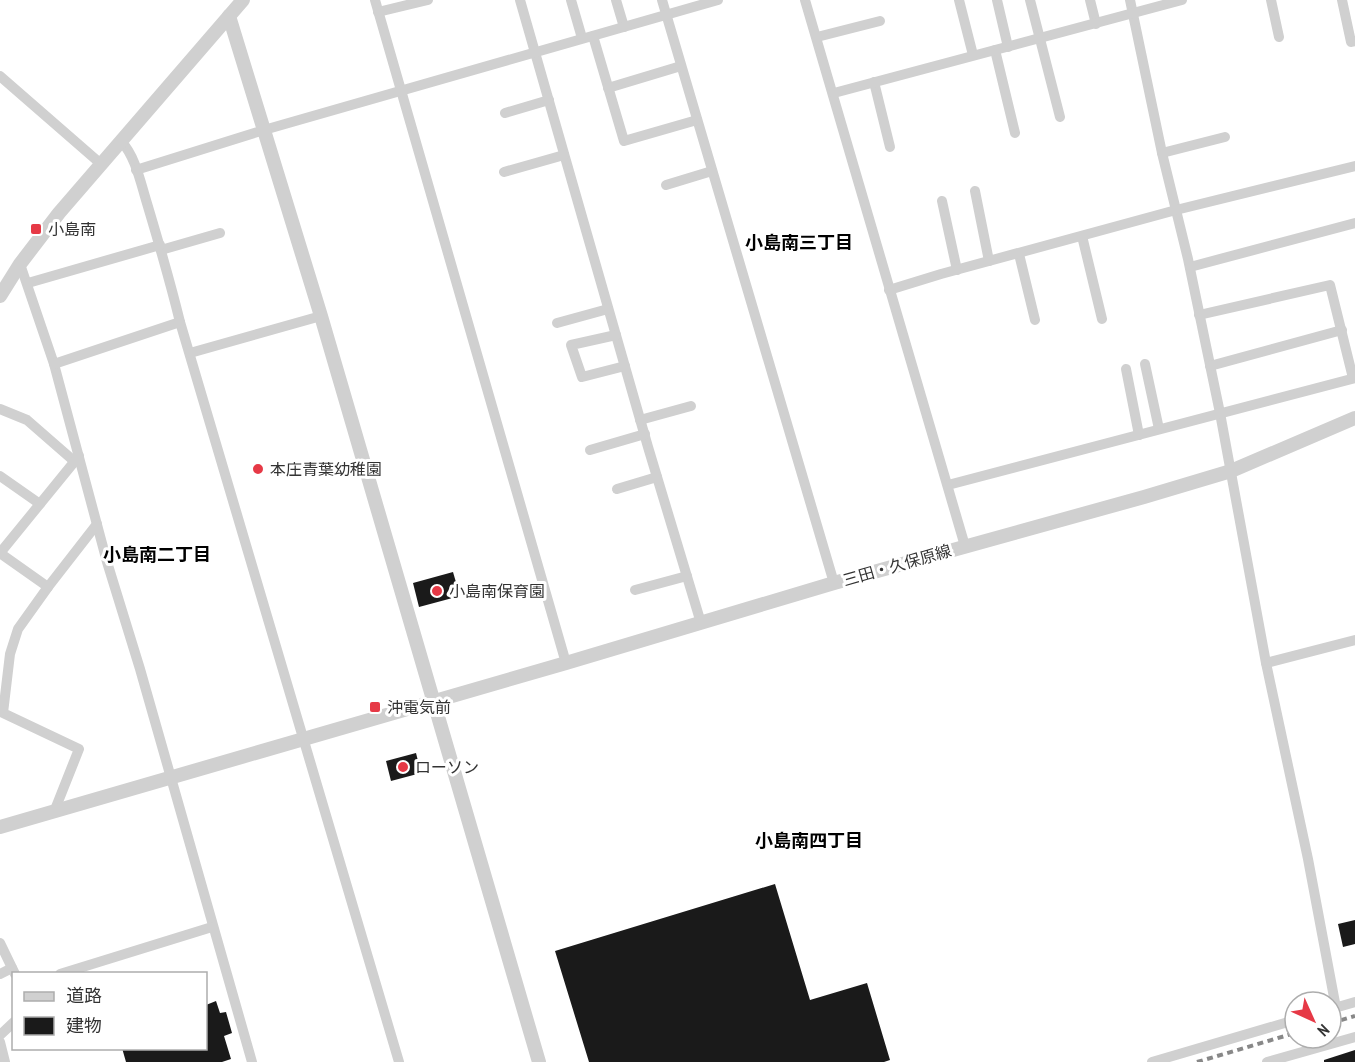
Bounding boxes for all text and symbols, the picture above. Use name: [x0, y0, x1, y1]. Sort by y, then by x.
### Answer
place label: 小島南: [48, 219, 96, 239]
marker: 小島南: [29, 222, 43, 236]
district label: 小島南三丁目: [745, 231, 853, 254]
place label: 本庄青葉幼稚園: [270, 459, 382, 479]
marker: 本庄青葉幼稚園: [251, 462, 265, 476]
street label: 三田・久保原線: [840, 540, 954, 590]
district label: 小島南二丁目: [103, 543, 211, 566]
place label: 小島南保育園: [449, 581, 545, 601]
marker: 小島南保育園: [430, 584, 444, 598]
place label: 沖電気前: [387, 697, 451, 717]
marker: 沖電気前: [368, 700, 382, 714]
place label: ローソン: [415, 757, 479, 777]
marker: ローソン: [396, 760, 410, 774]
district label: 小島南四丁目: [755, 829, 863, 852]
legend: [12, 972, 207, 1050]
text: 道路: [66, 984, 102, 1007]
north arrow: [1283, 990, 1343, 1050]
text: 建物: [66, 1014, 102, 1037]
text: N: [1313, 1020, 1334, 1041]

